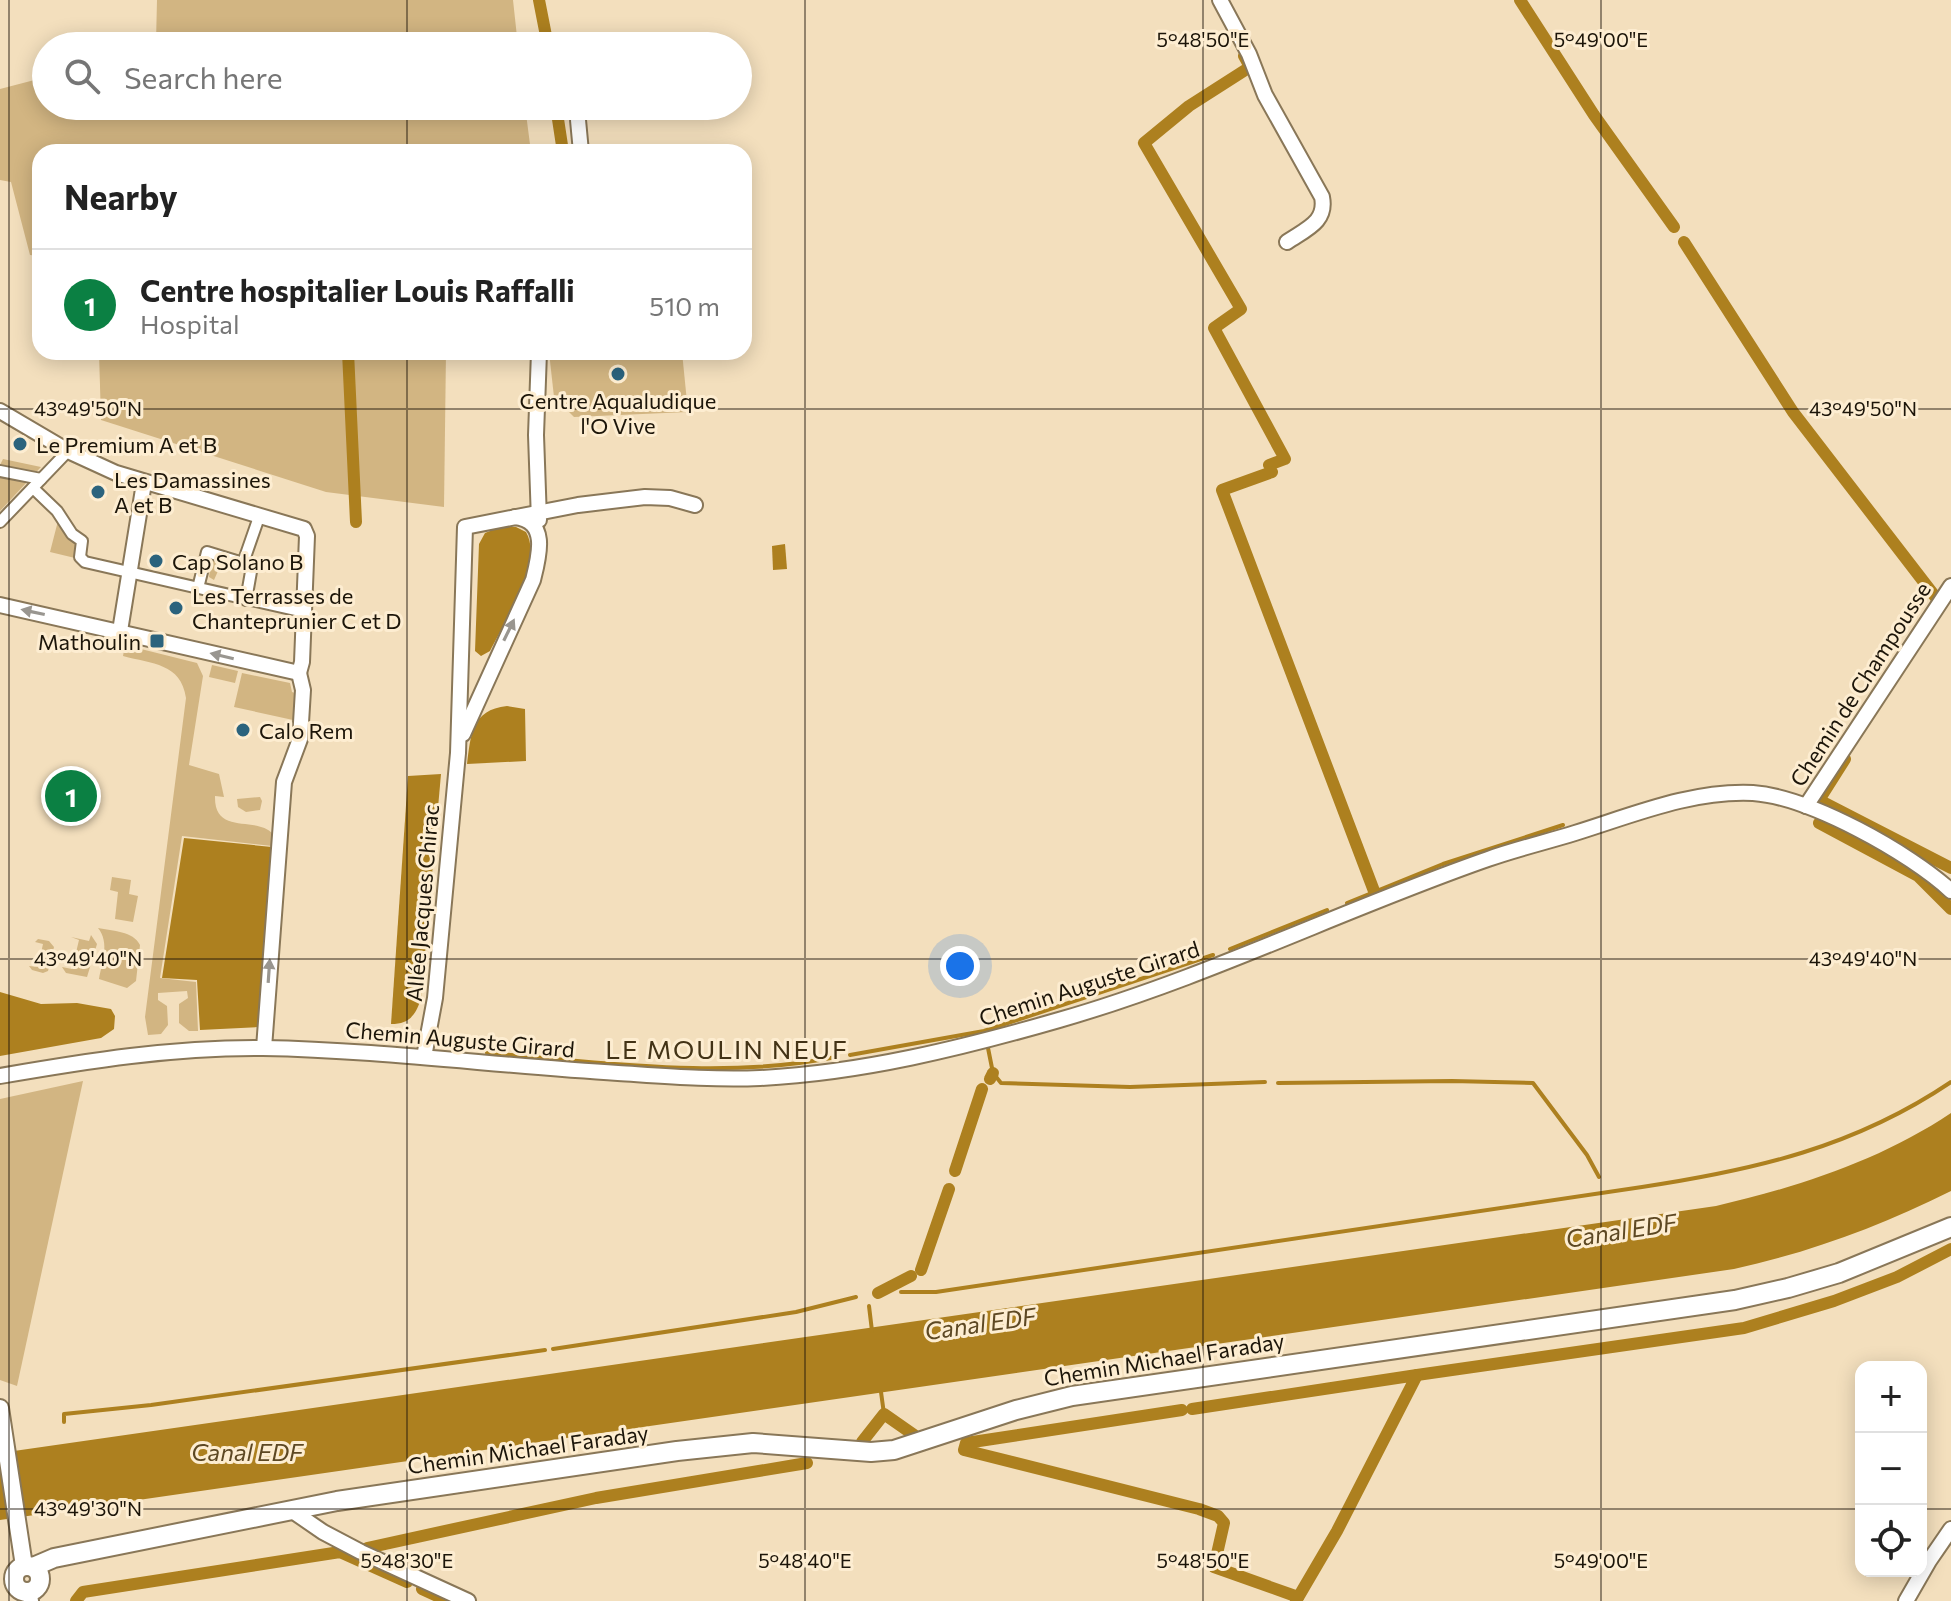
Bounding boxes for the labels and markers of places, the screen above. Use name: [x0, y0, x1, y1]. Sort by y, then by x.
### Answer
marker: Centre Aqualudique l'O Vive: [609, 365, 627, 383]
place label: Centre Aqualudique l'O Vive: [520, 387, 716, 439]
place label: Le Premium A et B: [36, 431, 217, 458]
marker: Le Premium A et B: [11, 435, 29, 453]
place label: Les Damassines A et B: [114, 466, 271, 518]
marker: Les Damassines A et B: [89, 483, 107, 501]
place label: Cap Solano B: [172, 548, 303, 575]
marker: Cap Solano B: [147, 552, 165, 570]
place label: Les Terrasses de Chanteprunier C et D: [192, 582, 401, 634]
marker: Les Terrasses de Chanteprunier C et D: [167, 599, 185, 617]
place label: Mathoulin: [38, 628, 141, 655]
marker: Mathoulin: [148, 632, 166, 650]
place label: Calo Rem: [259, 717, 353, 744]
marker: Calo Rem: [234, 721, 252, 739]
pin: 1: [45, 766, 97, 826]

